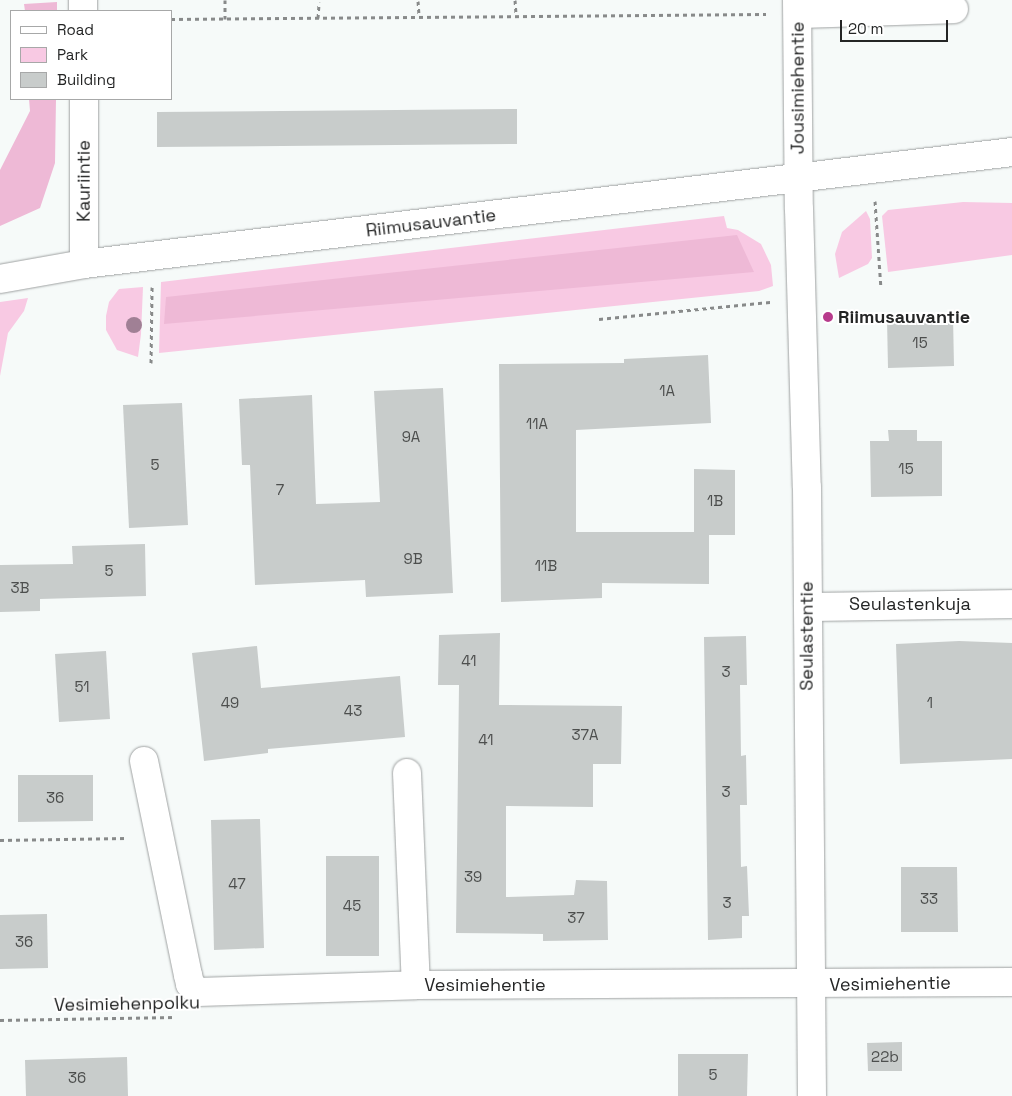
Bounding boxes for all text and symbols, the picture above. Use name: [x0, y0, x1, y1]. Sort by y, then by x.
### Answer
legend: [10, 10, 172, 100]
scale bar: [842, 10, 950, 42]
text: 20 m: [848, 19, 883, 38]
text: Road: [57, 20, 94, 39]
street label: Jousimiehentie: [787, 22, 809, 154]
text: Park: [57, 45, 88, 64]
text: Building: [57, 70, 116, 89]
street label: Kauriintie: [73, 140, 95, 222]
street label: Riimusauvantie: [365, 204, 497, 242]
place label: Riimusauvantie: [838, 306, 970, 328]
marker: Riimusauvantie: [822, 311, 834, 323]
house number: 15: [912, 334, 928, 352]
house number: 1A: [659, 382, 675, 400]
house number: 11A: [526, 415, 548, 433]
house number: 9A: [402, 428, 420, 446]
house number: 5: [151, 456, 159, 474]
house number: 15: [898, 460, 914, 478]
house number: 7: [276, 481, 284, 499]
house number: 1B: [707, 492, 723, 510]
house number: 9B: [403, 550, 423, 568]
house number: 11B: [535, 557, 557, 575]
house number: 5: [105, 562, 113, 580]
house number: 3B: [11, 579, 29, 597]
street label: Seulastentie: [796, 581, 818, 691]
street label: Seulastenkuja: [849, 593, 971, 615]
house number: 41: [461, 652, 477, 670]
house number: 3: [721, 663, 731, 681]
house number: 51: [74, 678, 90, 696]
house number: 49: [221, 694, 239, 712]
house number: 1: [927, 694, 933, 712]
house number: 43: [344, 702, 362, 720]
house number: 37A: [572, 726, 598, 744]
house number: 41: [478, 731, 494, 749]
house number: 3: [721, 783, 731, 801]
house number: 36: [46, 789, 64, 807]
house number: 39: [464, 868, 482, 886]
house number: 47: [228, 875, 246, 893]
house number: 33: [920, 890, 938, 908]
house number: 3: [722, 894, 732, 912]
house number: 45: [343, 897, 361, 915]
house number: 37: [567, 909, 585, 927]
house number: 36: [15, 933, 33, 951]
street label: Vesimiehentie: [829, 972, 951, 996]
street label: Vesimiehentie: [424, 974, 546, 996]
street label: Vesimiehenpolku: [54, 992, 200, 1016]
house number: 22b: [871, 1048, 899, 1066]
house number: 5: [709, 1066, 717, 1084]
house number: 36: [68, 1069, 86, 1087]

